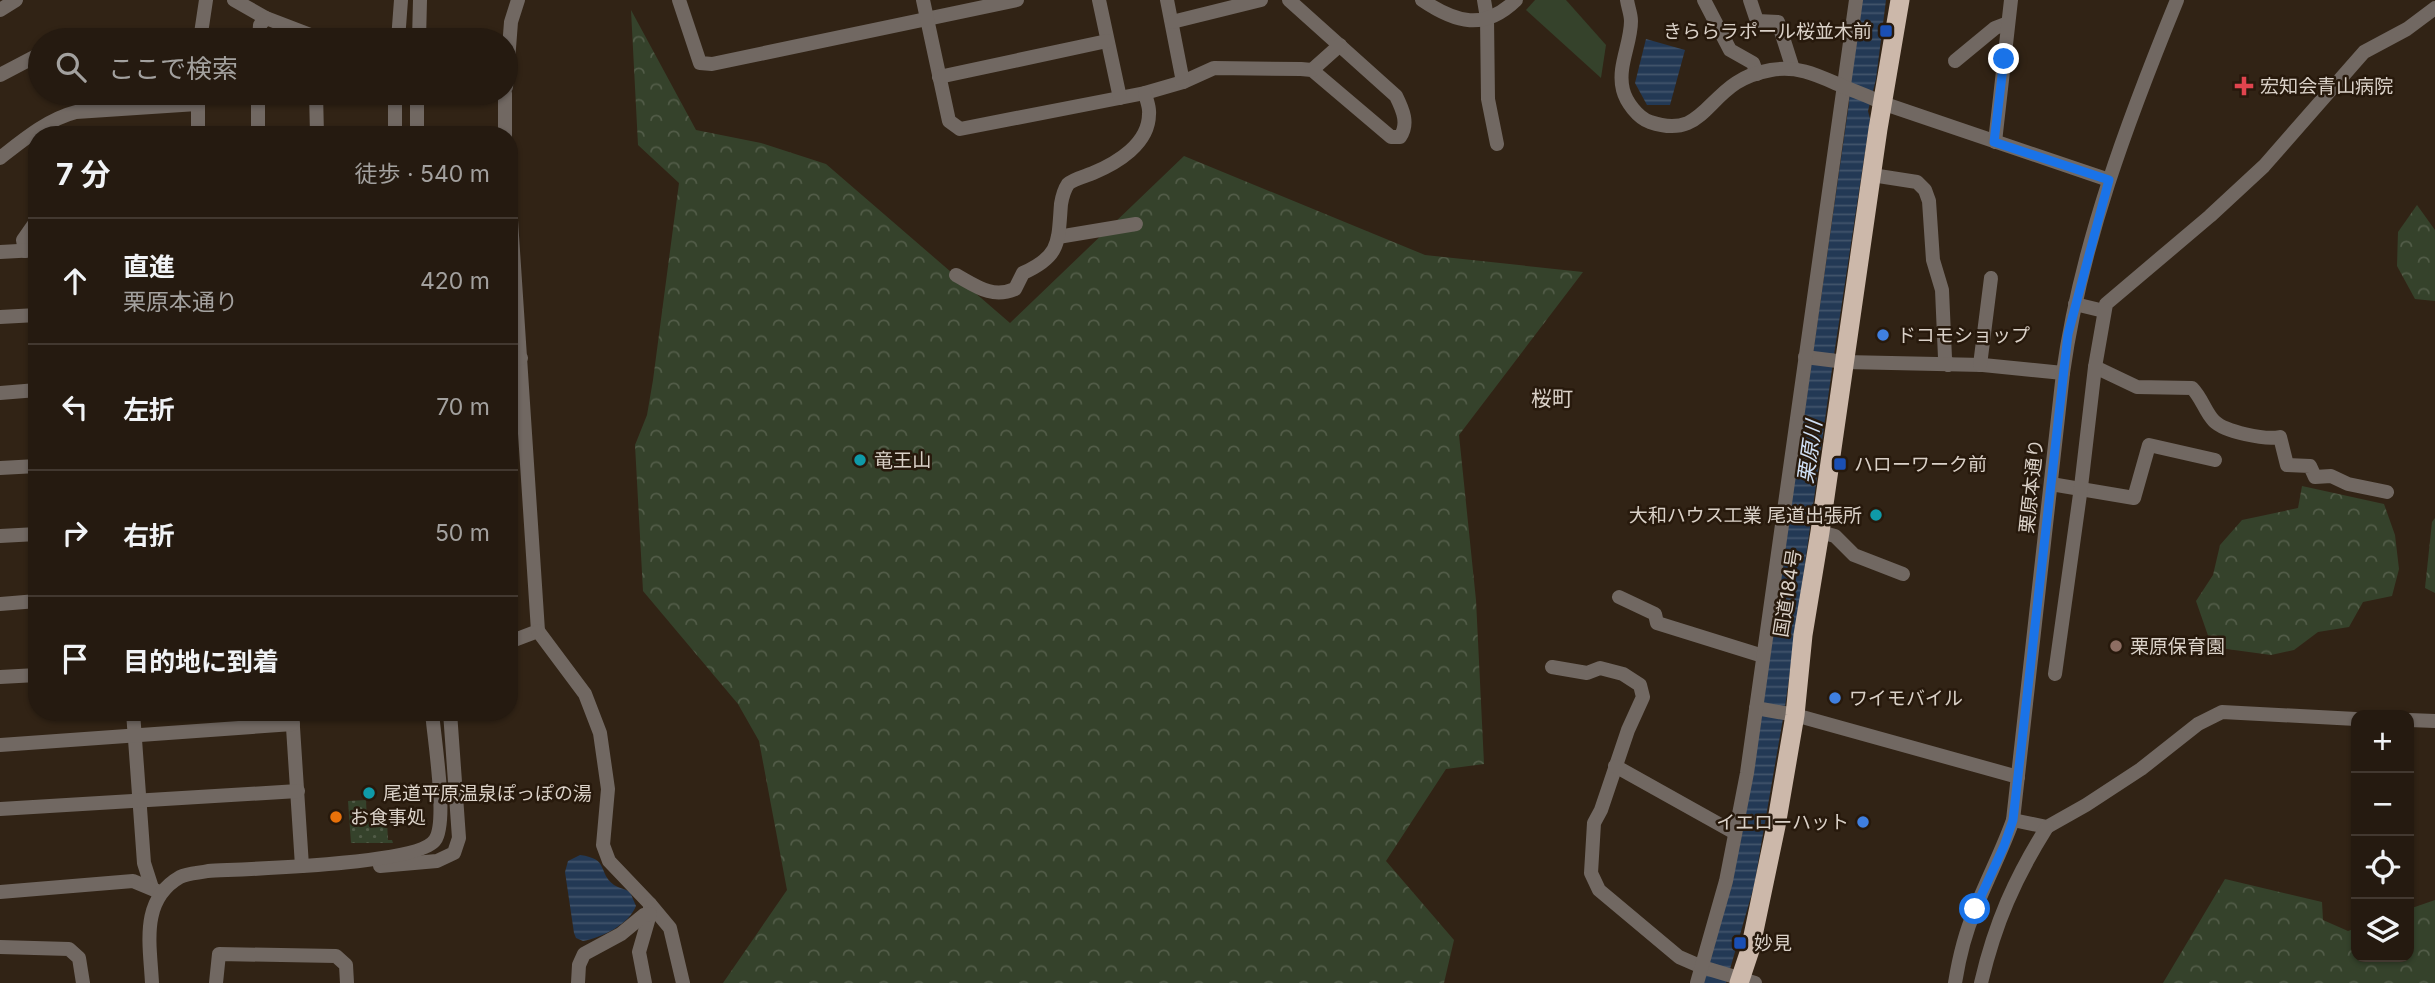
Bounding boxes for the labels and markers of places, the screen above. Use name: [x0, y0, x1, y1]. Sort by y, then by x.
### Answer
place label: きららラポール桜並木前: [1663, 20, 1872, 43]
marker: きららラポール桜並木前: [1878, 23, 1894, 39]
place label: 宏知会青山病院: [2260, 75, 2393, 98]
marker: 宏知会青山病院: [2234, 76, 2254, 96]
place label: ドコモショップ: [1897, 324, 2030, 347]
marker: ドコモショップ: [1875, 327, 1891, 343]
place label: 竜王山: [874, 449, 931, 472]
marker: 竜王山: [852, 452, 868, 468]
place label: ハローワーク前: [1854, 453, 1987, 476]
marker: ハローワーク前: [1832, 456, 1848, 472]
place label: 大和ハウス工業 尾道出張所: [1629, 504, 1862, 527]
marker: 大和ハウス工業 尾道出張所: [1868, 507, 1884, 523]
place label: 栗原保育園: [2130, 635, 2225, 658]
marker: 栗原保育園: [2108, 638, 2124, 654]
place label: ワイモバイル: [1849, 687, 1963, 710]
marker: ワイモバイル: [1827, 690, 1843, 706]
place label: 尾道平原温泉ぽっぽの湯: [383, 782, 592, 805]
marker: 尾道平原温泉ぽっぽの湯: [361, 785, 377, 801]
place label: お食事処: [350, 806, 426, 829]
marker: お食事処: [328, 809, 344, 825]
place label: イエローハット: [1717, 811, 1849, 834]
marker: イエローハット: [1855, 814, 1871, 830]
place label: 妙見: [1754, 932, 1792, 955]
marker: 妙見: [1732, 935, 1748, 951]

